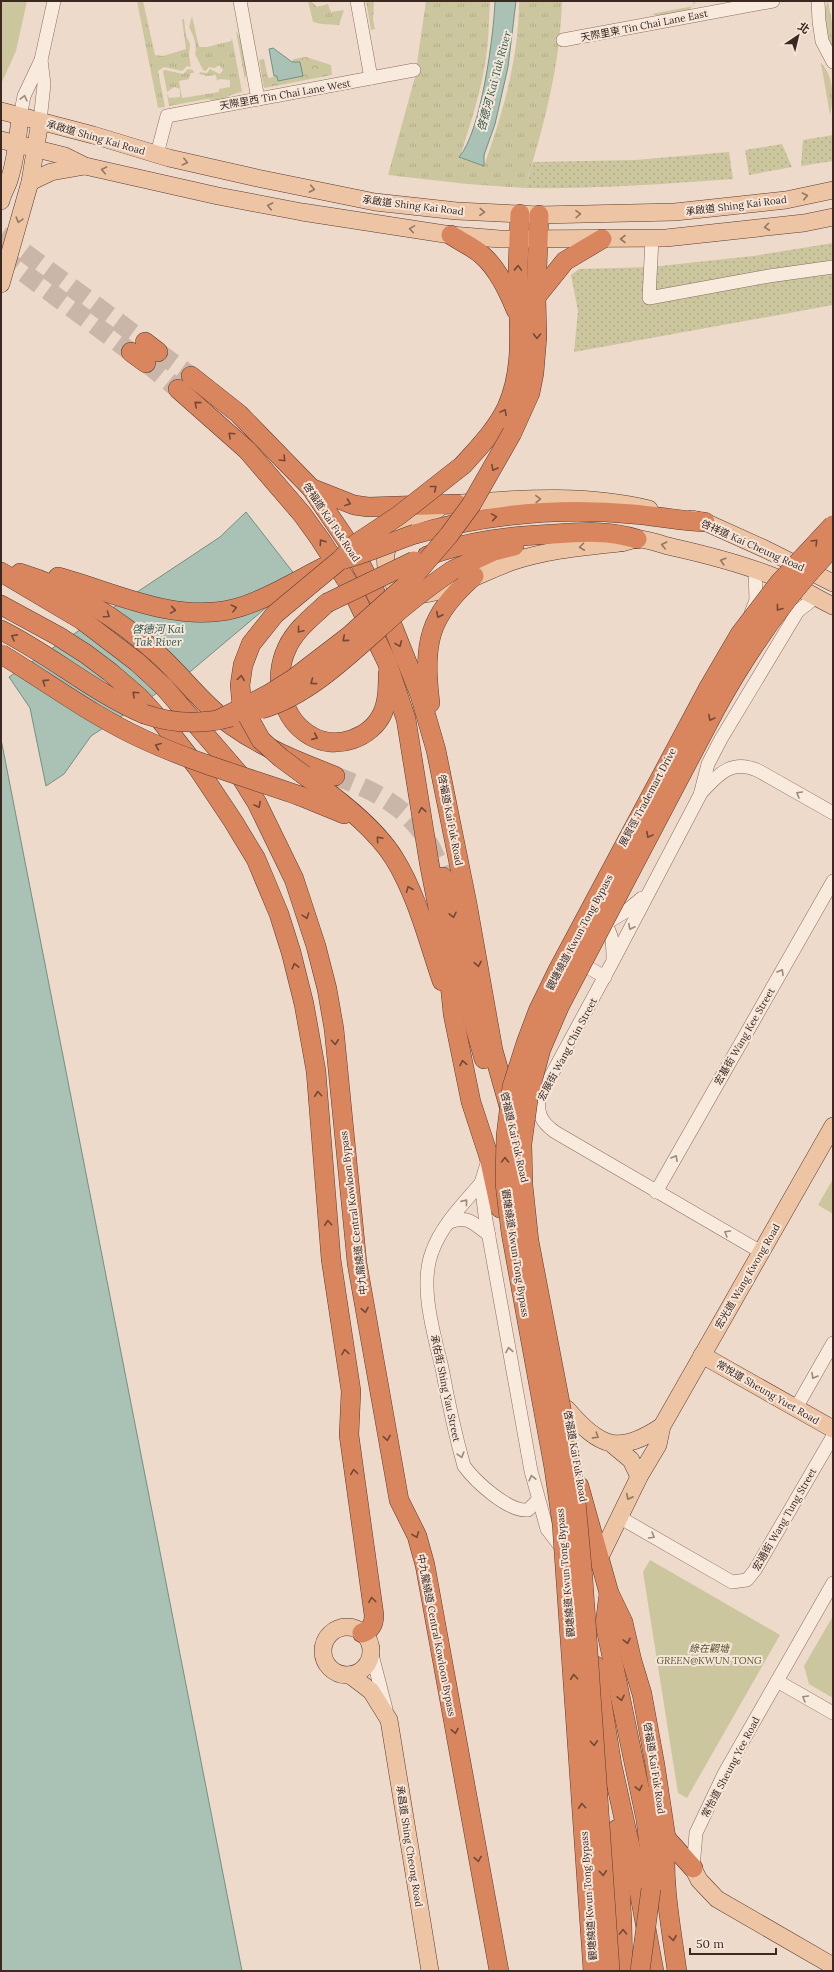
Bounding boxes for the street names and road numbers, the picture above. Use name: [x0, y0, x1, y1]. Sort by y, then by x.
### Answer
street label: 天際里東 Tin Chai Lane East: [579, 7, 709, 44]
street label: 天際里西 Tin Chai Lane West: [219, 77, 352, 112]
street label: 承啟道 Shing Kai Road: [45, 117, 147, 158]
street label: 承啟道 Shing Kai Road: [362, 193, 464, 218]
street label: 承啟道 Shing Kai Road: [685, 193, 787, 218]
street label: 啓福道 Kai Fuk Road: [300, 480, 363, 564]
street label: 啓祥道 Kai Cheung Road: [699, 517, 807, 574]
street label: 展貿徑 Trademart Drive: [616, 745, 679, 849]
street label: 啓福道 Kai Fuk Road: [435, 773, 466, 867]
street label: 觀塘繞道 Kwun Tong Bypass: [543, 872, 616, 992]
street label: 宏基街 Wang Kee Street: [711, 985, 778, 1087]
street label: 宏展街 Wang Chin Street: [535, 996, 600, 1103]
street label: 啓福道 Kai Fuk Road: [498, 1091, 531, 1184]
street label: 中九龍繞道 Central Kowloon Bypass: [337, 1130, 370, 1296]
street label: 觀塘繞道 Kwun Tong Bypass: [499, 1188, 532, 1318]
street label: 宏光道 Wang Kwong Road: [712, 1221, 783, 1331]
street label: 承佑街 Shing Yau Street: [428, 1333, 463, 1443]
street label: 常悅道 Sheung Yuet Road: [714, 1358, 822, 1427]
street label: 啓福道 Kai Fuk Road: [561, 1409, 590, 1503]
street label: 宏通街 Wang Tung Street: [750, 1465, 819, 1573]
street label: 觀塘繞道 Kwun Tong Bypass: [553, 1508, 578, 1638]
street label: 中九龍繞道 Central Kowloon Bypass: [414, 1553, 459, 1718]
street label: 常怡道 Sheung Yee Road: [698, 1715, 763, 1820]
street label: 啓福道 Kai Fuk Road: [641, 1721, 668, 1815]
street label: 承昌道 Shing Cheong Road: [393, 1784, 426, 1908]
street label: 觀塘繞道 Kwun Tong Bypass: [577, 1831, 599, 1961]

